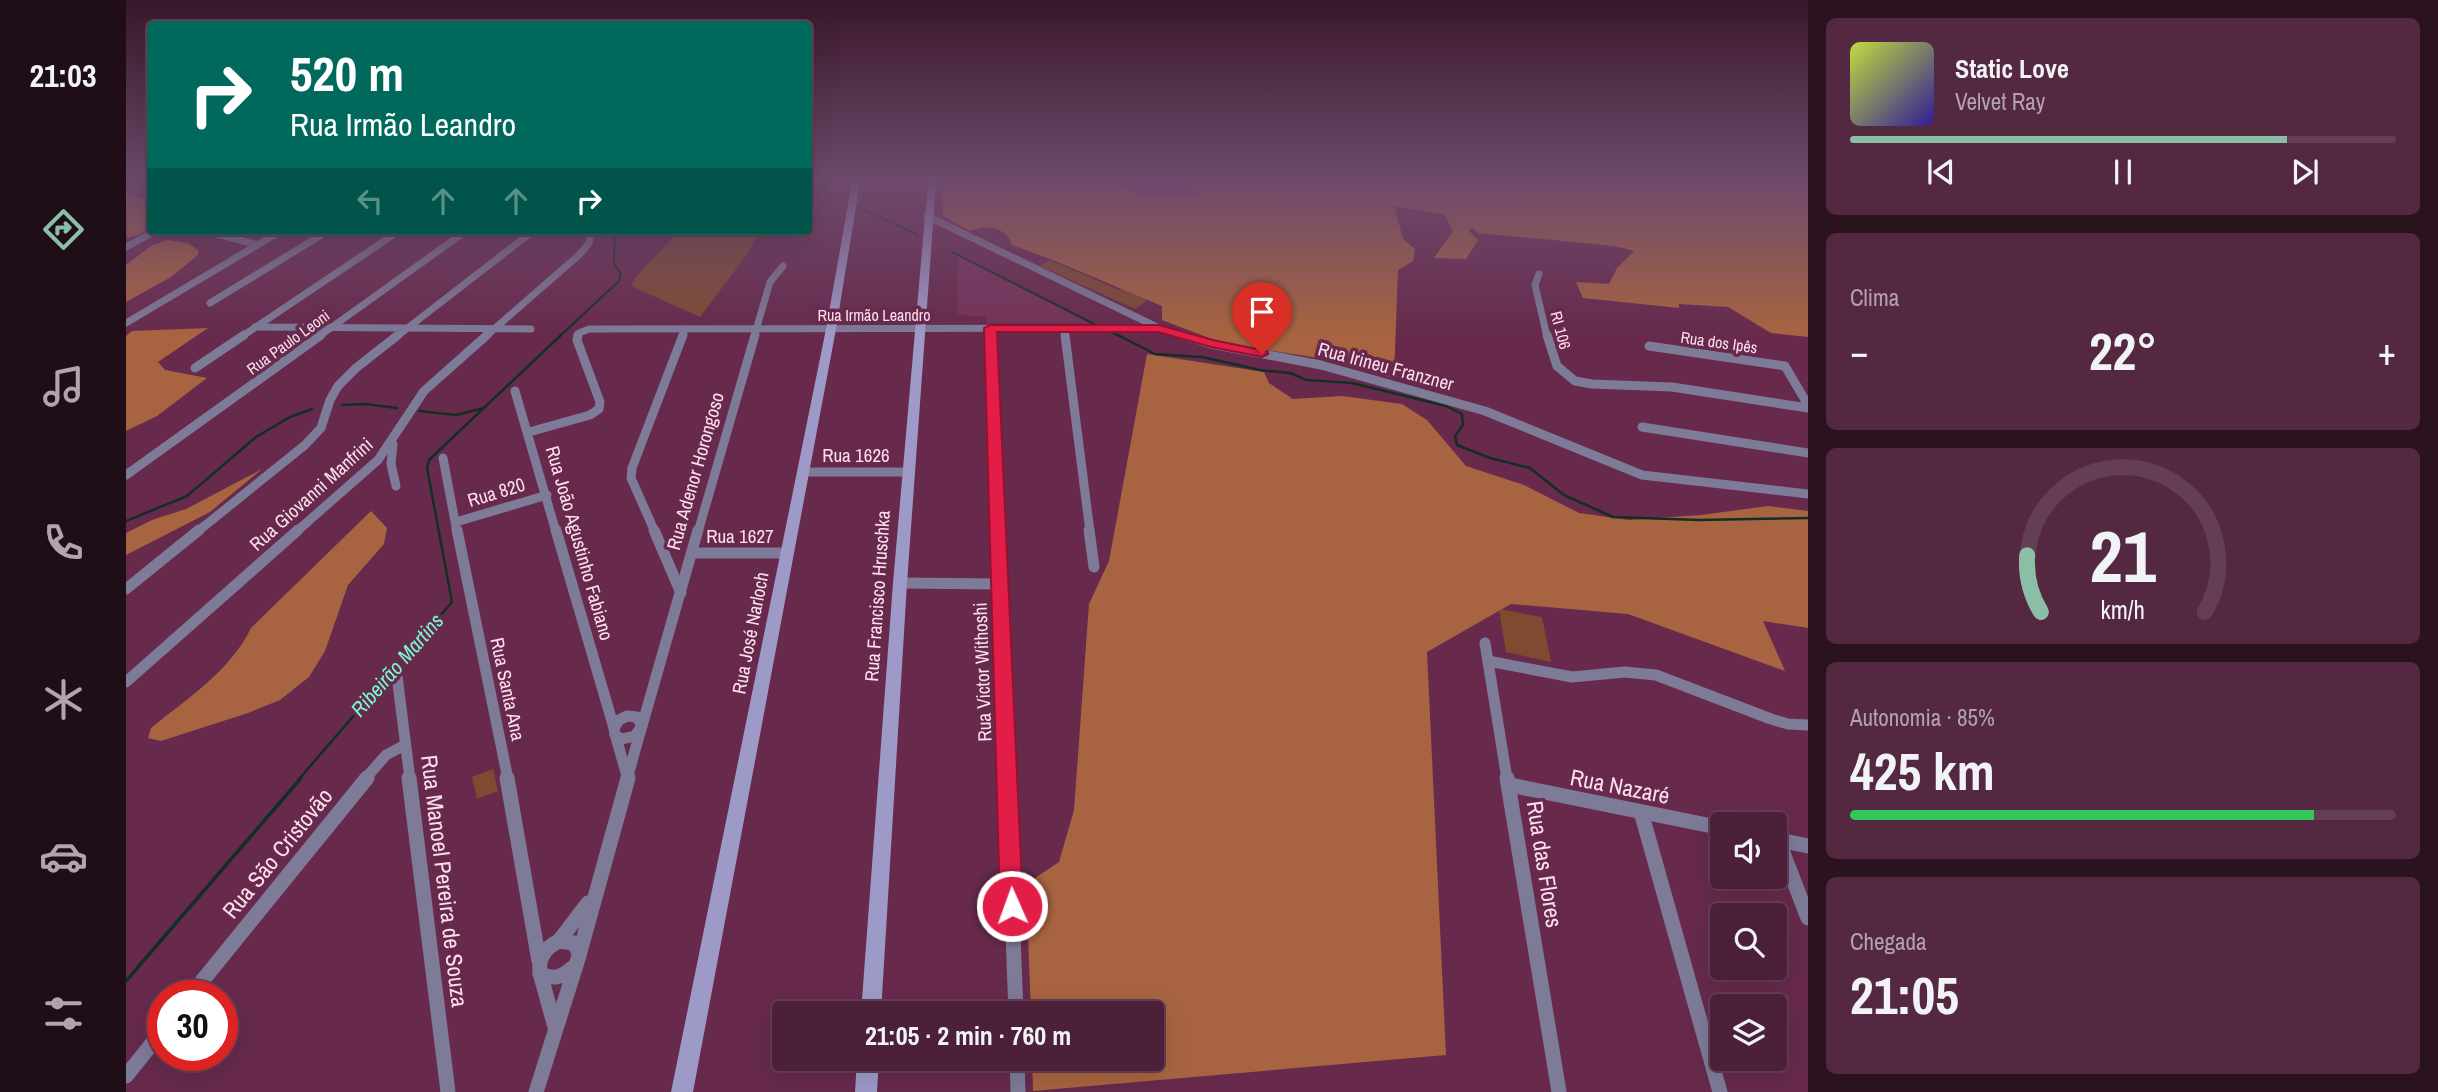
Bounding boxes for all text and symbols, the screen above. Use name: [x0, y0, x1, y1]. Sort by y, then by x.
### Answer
text: 520 m: [290, 40, 404, 106]
icon: right: [175, 49, 266, 140]
text: Static Love: [1955, 51, 2069, 86]
text: 21:03: [29, 54, 97, 97]
text: Velvet Ray: [1955, 86, 2045, 117]
text: Rua Irmão Leandro: [290, 103, 516, 146]
icon: previous: [1922, 153, 1960, 191]
icon: pause: [2104, 153, 2142, 191]
icon: next: [2286, 153, 2324, 191]
icon: left: [351, 182, 389, 220]
icon: ahead: [424, 182, 462, 220]
icon: ahead: [497, 182, 535, 220]
icon: right: [570, 182, 608, 220]
icon: directions: [39, 205, 88, 254]
pin: [1232, 282, 1292, 354]
text: Clima: [1850, 282, 1899, 313]
icon: arrive: [1243, 293, 1281, 331]
street label: Rua Paulo Leoni: [242, 304, 334, 380]
street label: Rua Irmão Leandro: [817, 304, 931, 326]
street label: RI 106: [1545, 308, 1577, 352]
text: 22°: [2089, 316, 2157, 386]
street label: Rua dos Ipês: [1679, 326, 1759, 358]
text: −: [1850, 326, 1868, 377]
text: +: [2378, 326, 2396, 377]
street label: Rua Irineu Franzner: [1315, 335, 1457, 397]
icon: music: [39, 362, 88, 411]
street label: Rua Adenor Horongoso: [660, 389, 730, 553]
street label: Rua Giovanni Manfrini: [244, 432, 378, 556]
street label: Rua 1626: [822, 442, 890, 468]
street label: Rua João Agustinho Fabiano: [540, 443, 620, 643]
street label: Rua 820: [464, 471, 528, 513]
text: 21: [2090, 507, 2157, 605]
street label: Rua Francisco Hruschka: [858, 509, 896, 682]
icon: phone: [39, 518, 88, 567]
street label: Rua 1627: [706, 523, 774, 549]
street label: Rua José Narloch: [725, 570, 775, 696]
text: km/h: [2101, 593, 2145, 627]
street label: Rua Victor Withoshi: [967, 602, 997, 742]
water label: Ribeirão Martins: [344, 607, 450, 723]
street label: Rua Santa Ana: [484, 635, 532, 743]
icon: climate: [39, 675, 88, 724]
text: Autonomia · 85%: [1850, 702, 1995, 733]
text: 425 km: [1850, 736, 1995, 806]
street label: Rua Manoel Pereira de Souza: [414, 753, 476, 1009]
street label: Rua Nazaré: [1568, 761, 1672, 811]
street label: Rua São Cristovão: [215, 781, 339, 925]
street label: Rua das Flores: [1520, 798, 1570, 930]
map controls: [1710, 812, 1787, 1071]
button: sound: [1710, 812, 1787, 889]
icon: car: [39, 832, 88, 881]
position arrow: [975, 869, 1049, 943]
button: search: [1710, 903, 1787, 980]
text: Chegada: [1850, 926, 1927, 957]
text: 21:05: [1850, 960, 1959, 1030]
speed limit sign: 30: [147, 980, 238, 1071]
icon: filters: [39, 989, 88, 1038]
button: layers: [1710, 994, 1787, 1071]
text: 21:05 · 2 min · 760 m: [865, 1018, 1071, 1053]

